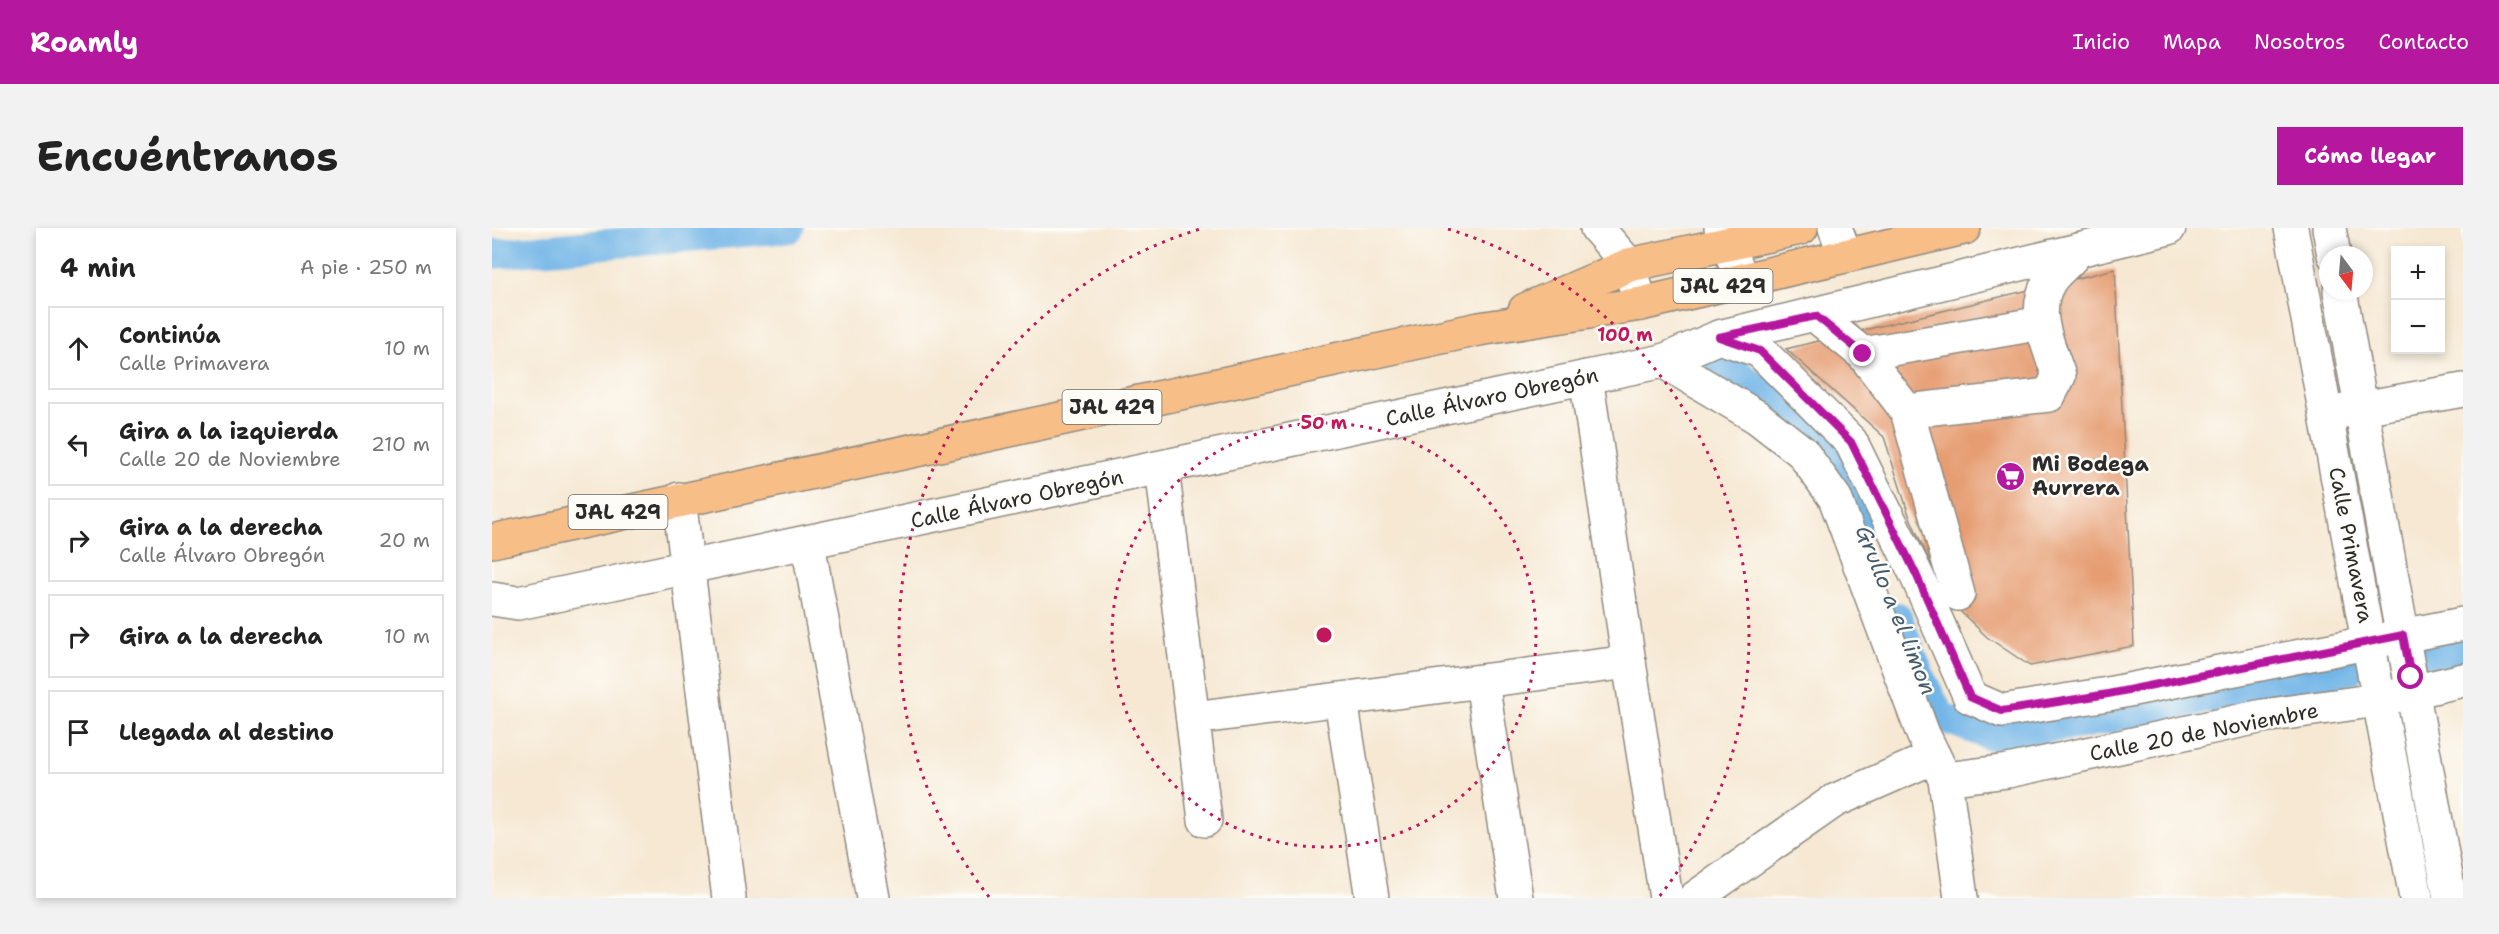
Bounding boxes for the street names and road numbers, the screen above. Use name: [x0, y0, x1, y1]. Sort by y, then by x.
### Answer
road number: JAL 429: [1674, 269, 1772, 303]
street label: Calle Álvaro Obregón: [1383, 360, 1601, 433]
road number: JAL 429: [1062, 390, 1162, 424]
street label: Calle Álvaro Obregón: [908, 462, 1126, 535]
street label: Calle Primavera: [2322, 465, 2380, 625]
road number: JAL 429: [568, 495, 668, 529]
street label: Calle 20 de Noviembre: [2087, 696, 2321, 768]

